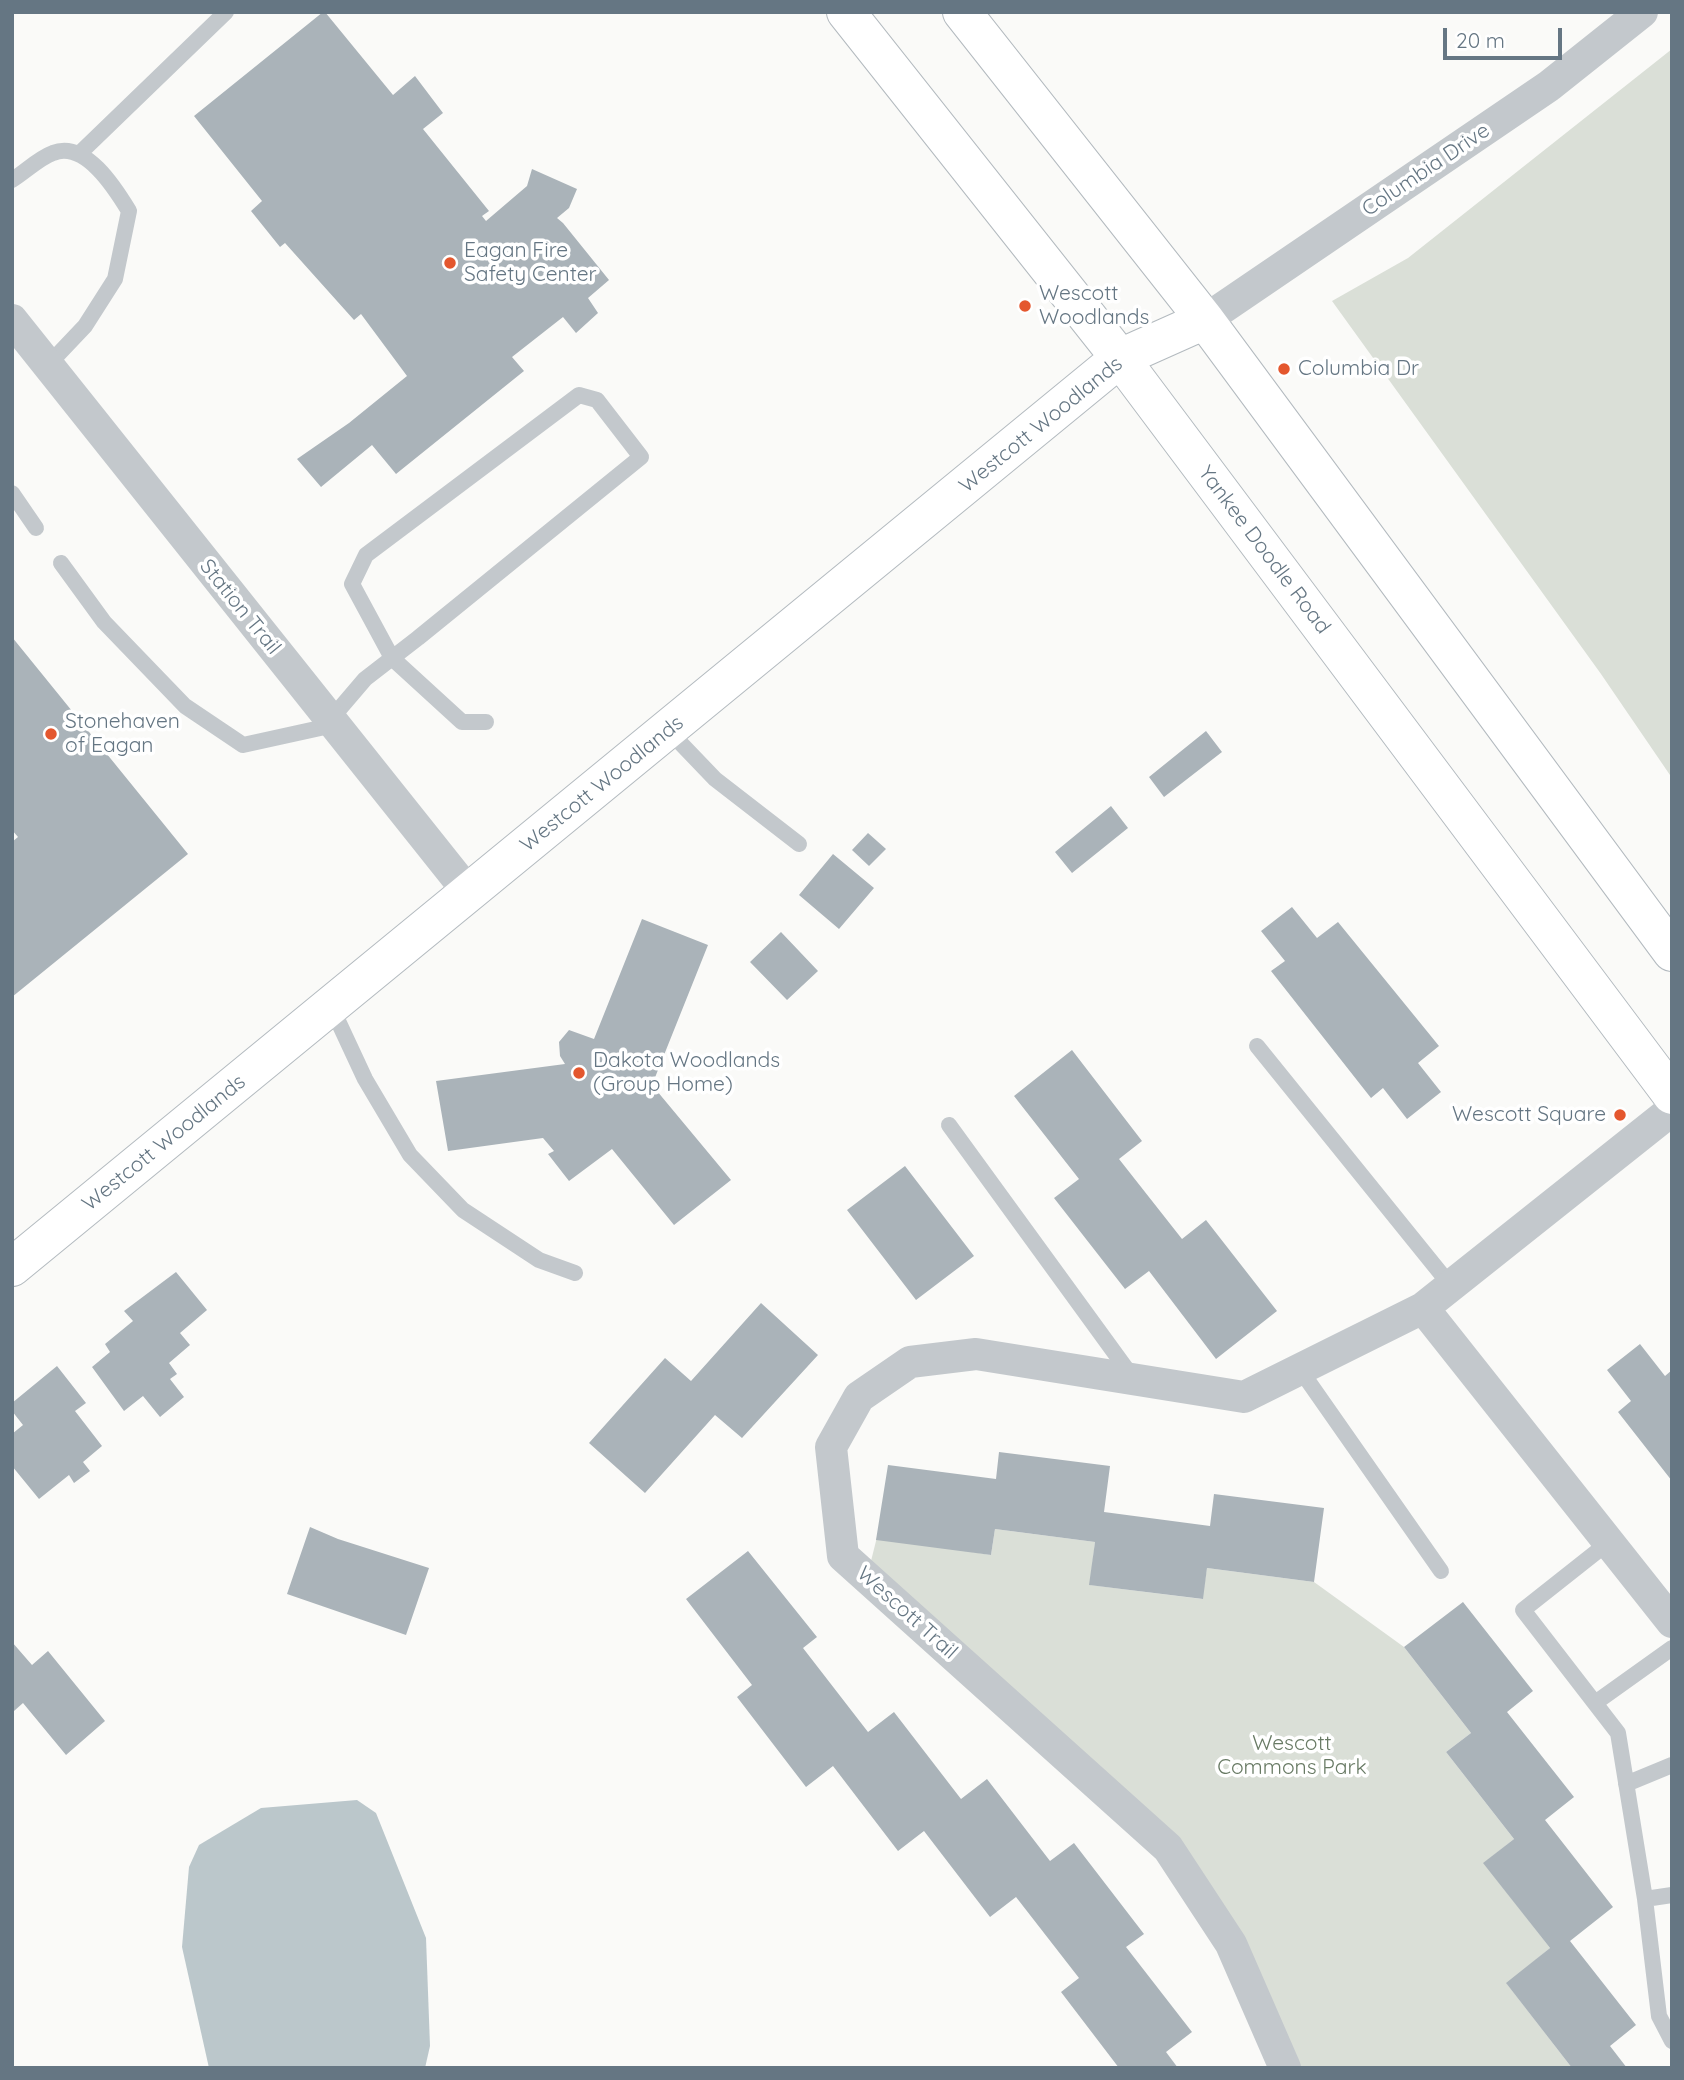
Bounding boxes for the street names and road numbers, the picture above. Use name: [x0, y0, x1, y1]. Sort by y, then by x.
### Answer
street label: Columbia Drive: [1357, 118, 1495, 222]
street label: Westcott Woodlands: [954, 351, 1128, 499]
street label: Yankee Doodle Road: [1193, 461, 1335, 639]
street label: Station Trail: [194, 554, 286, 660]
street label: Westcott Woodlands: [515, 710, 689, 858]
street label: Westcott Woodlands: [77, 1069, 251, 1217]
street label: Wescott Trail: [852, 1561, 962, 1665]

